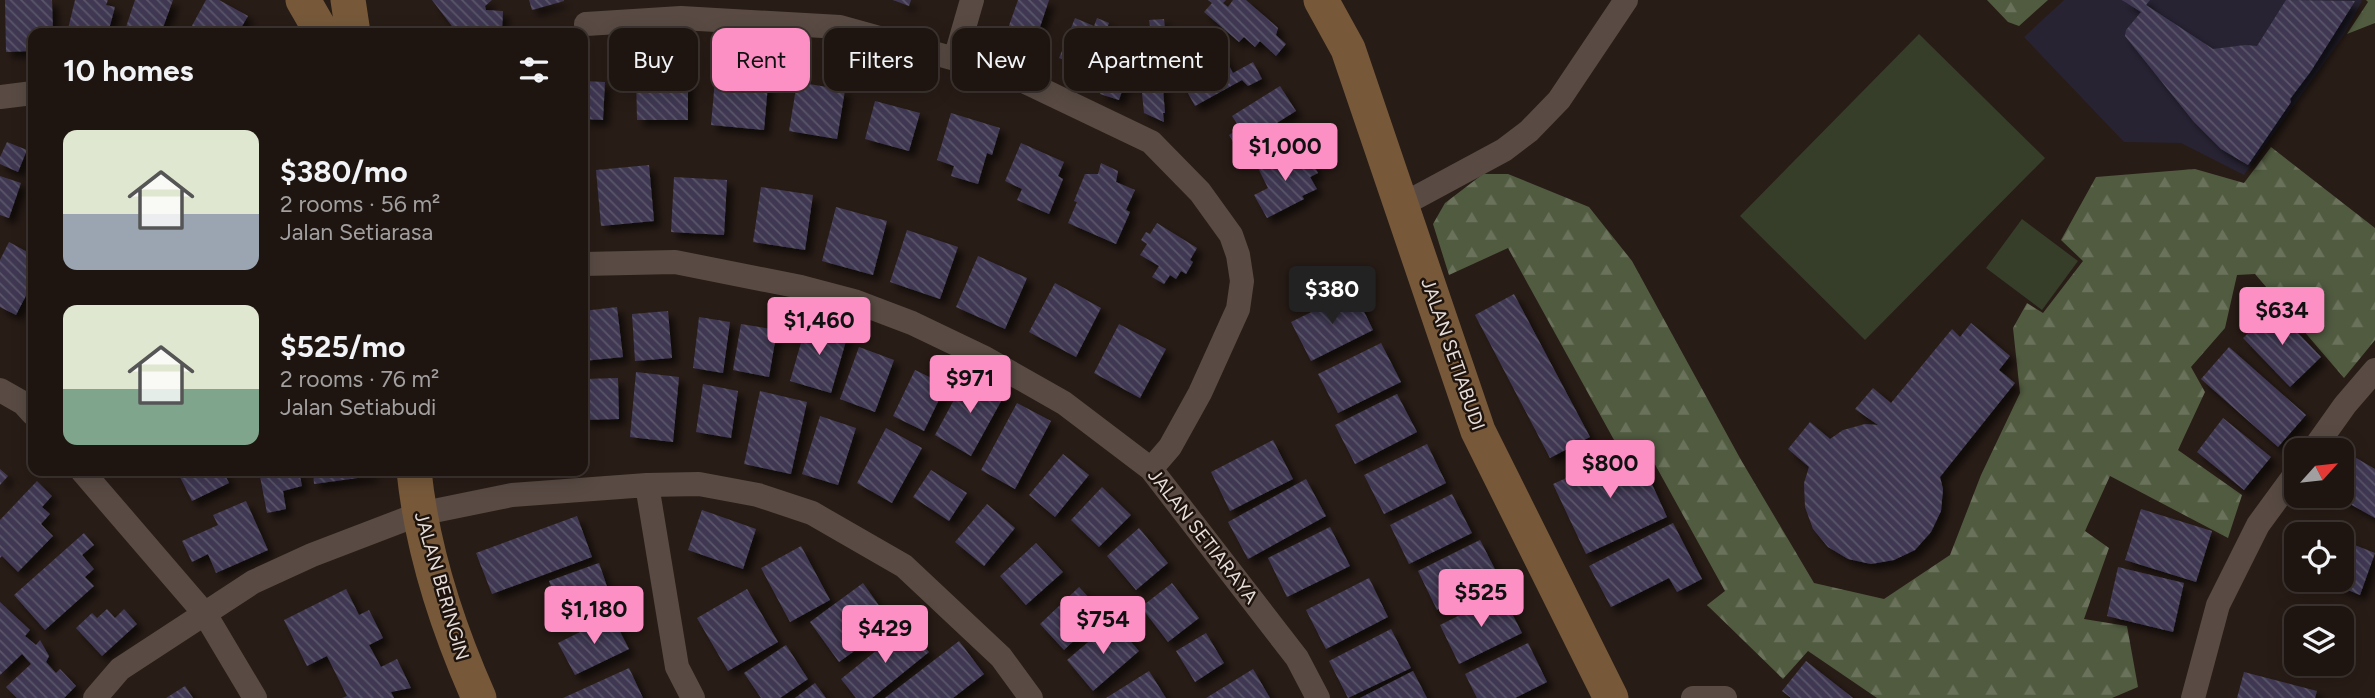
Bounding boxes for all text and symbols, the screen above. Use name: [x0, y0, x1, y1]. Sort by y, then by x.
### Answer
chip: Buy: [609, 28, 698, 91]
chip: Rent: [712, 28, 810, 91]
chip: Filters: [824, 28, 938, 91]
chip: New: [952, 28, 1050, 91]
chip: Apartment: [1064, 28, 1228, 91]
icon: filters: [515, 51, 553, 89]
text: 10 homes: [63, 52, 194, 89]
pin: $1,000: [1228, 124, 1342, 183]
text: $1,000: [1248, 132, 1322, 160]
text: $380/mo: [280, 153, 408, 190]
icon: home: [119, 158, 203, 242]
text: 2 rooms · 56 m²: [280, 190, 440, 218]
text: Jalan Setiarasa: [280, 218, 433, 246]
pin: $380: [1291, 266, 1373, 326]
text: $380: [1305, 275, 1359, 303]
street label: JALAN SETIABUDI: [1416, 275, 1490, 433]
pin: $634: [2241, 288, 2323, 347]
text: $634: [2255, 296, 2309, 324]
pin: $1,460: [762, 298, 876, 357]
text: $1,460: [783, 306, 855, 334]
text: $525/mo: [280, 328, 405, 365]
icon: home: [119, 333, 203, 417]
pin: $971: [929, 356, 1011, 415]
text: $971: [946, 364, 994, 392]
text: 2 rooms · 76 m²: [280, 365, 439, 393]
text: Jalan Setiabudi: [280, 393, 436, 421]
north arrow: [2284, 438, 2354, 508]
map controls: [2284, 438, 2354, 676]
pin: $800: [1569, 440, 1651, 500]
text: $800: [1582, 449, 1638, 477]
street label: JALAN SETIARAYA: [1143, 464, 1263, 608]
street label: JALAN BERINGIN: [410, 509, 474, 663]
button: locate: [2284, 522, 2354, 592]
pin: $525: [1440, 570, 1522, 629]
text: $525: [1455, 578, 1507, 606]
pin: $1,180: [537, 586, 651, 646]
text: $1,180: [560, 595, 628, 623]
pin: $754: [1062, 596, 1144, 656]
text: $754: [1076, 605, 1130, 633]
pin: $429: [844, 606, 926, 665]
button: layers: [2284, 606, 2354, 676]
text: $429: [858, 614, 912, 642]

